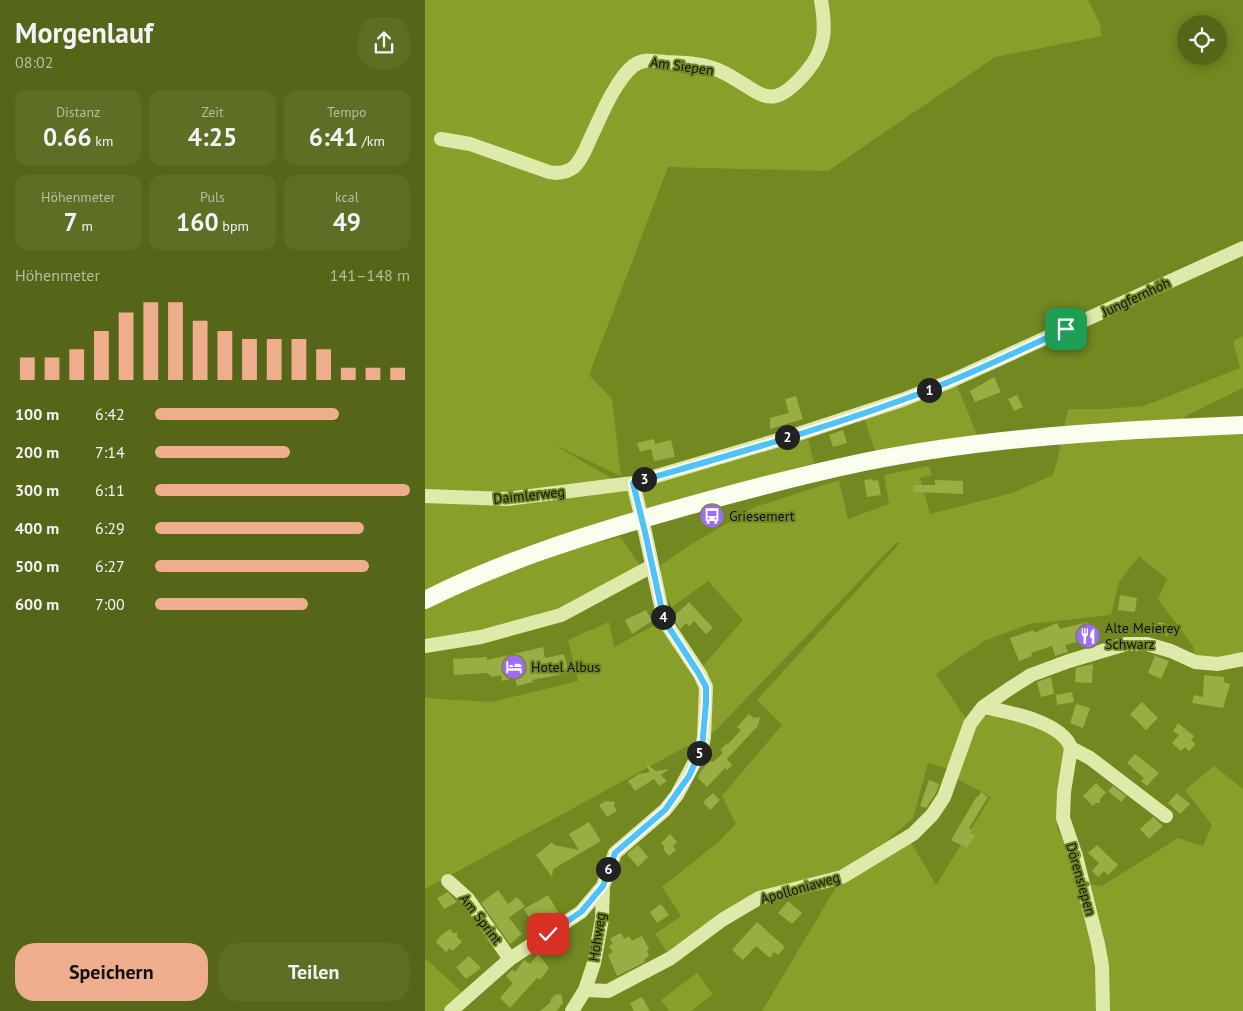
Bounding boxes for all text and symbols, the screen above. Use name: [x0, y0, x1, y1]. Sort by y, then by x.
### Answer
text: Morgenlauf: [15, 14, 153, 51]
map controls: [1177, 15, 1227, 65]
button: locate: [1177, 15, 1227, 65]
button: share: [358, 17, 410, 69]
text: 08:02: [15, 52, 53, 72]
street label: Am Siepen: [649, 53, 715, 79]
text: Distanz: [56, 103, 100, 121]
text: Zeit: [201, 103, 224, 121]
text: Tempo: [327, 103, 367, 121]
text: 0.66: [43, 121, 92, 153]
text: 4:25: [188, 121, 237, 153]
text: 6:41: [309, 121, 358, 153]
text: km: [92, 132, 113, 150]
text: /km: [358, 132, 385, 150]
text: Höhenmeter: [41, 188, 115, 206]
text: Puls: [200, 188, 225, 206]
text: kcal: [335, 188, 359, 206]
text: 7: [64, 206, 78, 238]
text: 160: [176, 206, 219, 238]
text: 49: [333, 206, 361, 238]
text: m: [78, 217, 93, 235]
text: bpm: [219, 217, 249, 235]
text: Höhenmeter: [15, 265, 100, 285]
text: 141–148 m: [330, 265, 410, 285]
street label: Jungfernhöh: [1098, 273, 1173, 321]
pin: [1045, 308, 1087, 350]
icon: arrive: [1052, 315, 1080, 343]
pin: 1: [917, 378, 941, 402]
text: 1: [926, 381, 933, 399]
text: 100 m: [15, 404, 59, 424]
text: 6:42: [95, 404, 125, 424]
pin: 2: [775, 424, 799, 450]
text: 2: [784, 428, 791, 446]
text: 200 m: [15, 442, 59, 462]
text: 7:14: [95, 442, 125, 462]
pin: 3: [631, 466, 657, 492]
text: 3: [641, 470, 648, 488]
text: 300 m: [15, 480, 59, 500]
text: 6:11: [95, 480, 125, 500]
street label: Daimlerweg: [492, 482, 566, 508]
bus stop icon: Griesemert: [699, 503, 725, 529]
place label: Griesemert: [729, 507, 795, 525]
text: 400 m: [15, 518, 59, 538]
text: 6:29: [95, 518, 125, 538]
text: 500 m: [15, 556, 59, 576]
text: 6:27: [95, 556, 125, 576]
text: 600 m: [15, 594, 59, 614]
text: 7:00: [95, 594, 125, 614]
pin: 4: [651, 604, 675, 630]
text: 4: [660, 608, 667, 626]
place label: Alte Meierey Schwarz: [1105, 619, 1180, 653]
restaurant icon: Alte Meierey Schwarz: [1075, 623, 1101, 649]
hotel icon: Hotel Albus: [501, 654, 527, 680]
place label: Hotel Albus: [531, 658, 600, 676]
pin: 5: [687, 740, 711, 766]
text: 5: [696, 744, 703, 762]
street label: Dörensiepen: [1062, 840, 1100, 918]
pin: 6: [595, 856, 621, 882]
text: 6: [605, 860, 612, 878]
street label: Apolloniaweg: [758, 868, 842, 908]
street label: Am Sprint: [456, 890, 506, 948]
street label: Höhweg: [584, 911, 610, 963]
pin: [527, 913, 569, 955]
icon: check: [534, 920, 562, 948]
button: Speichern: [15, 943, 208, 1001]
button: Teilen: [218, 943, 410, 1001]

